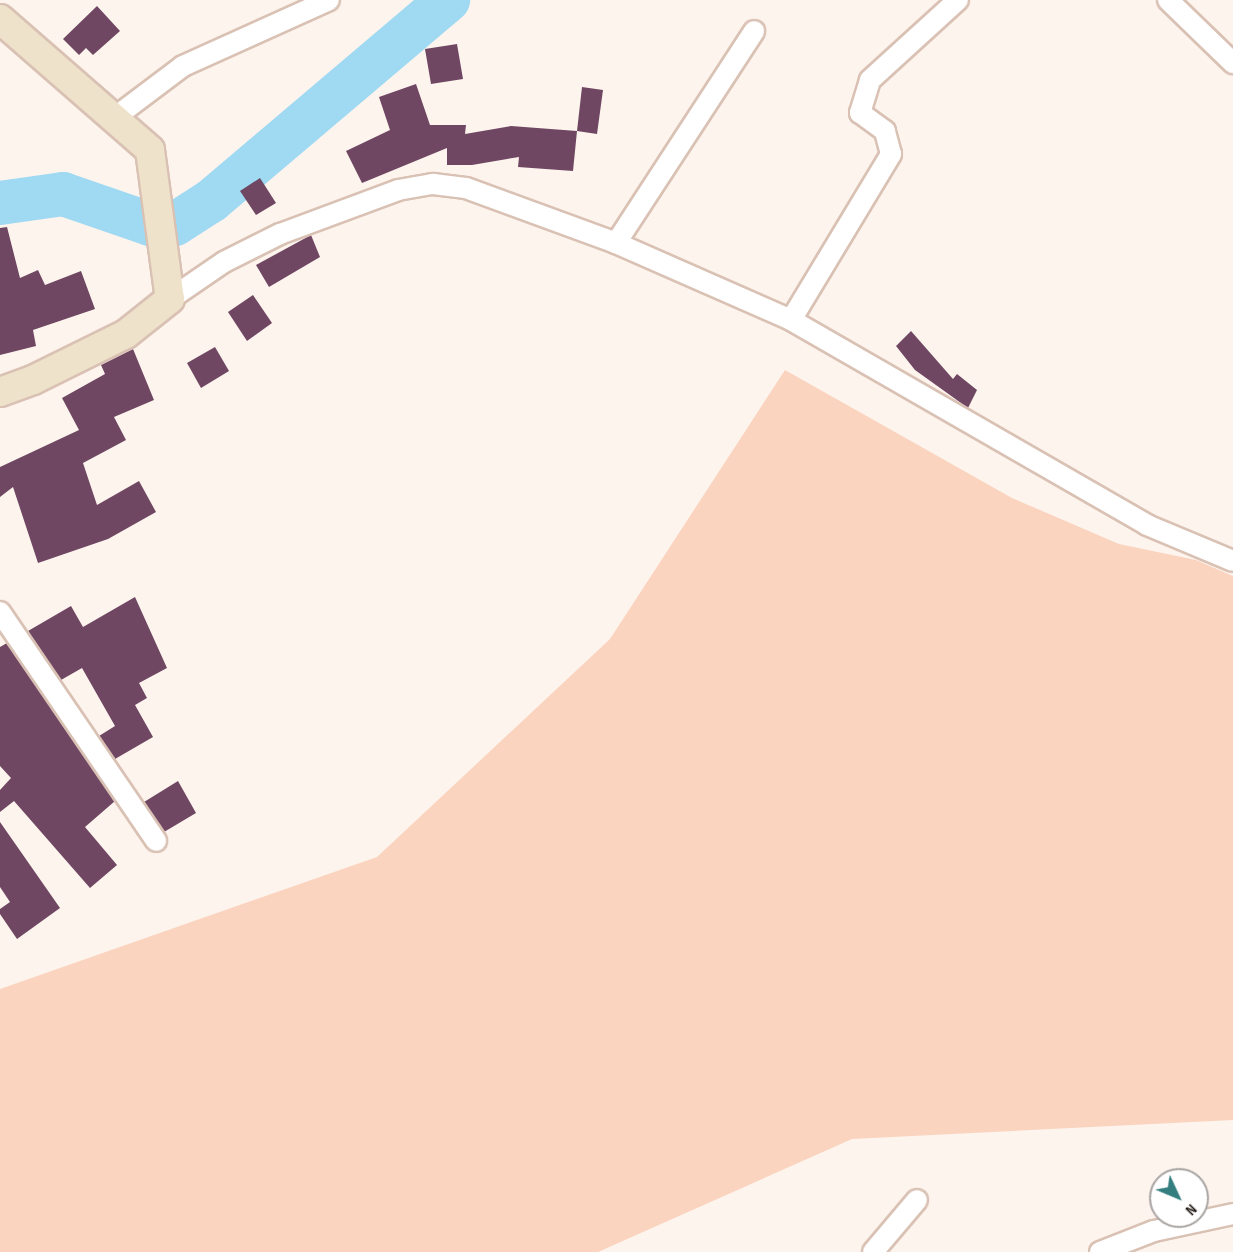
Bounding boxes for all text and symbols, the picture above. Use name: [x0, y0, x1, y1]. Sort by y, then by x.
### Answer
north arrow: [1149, 1168, 1209, 1228]
text: N: [1181, 1200, 1201, 1219]

